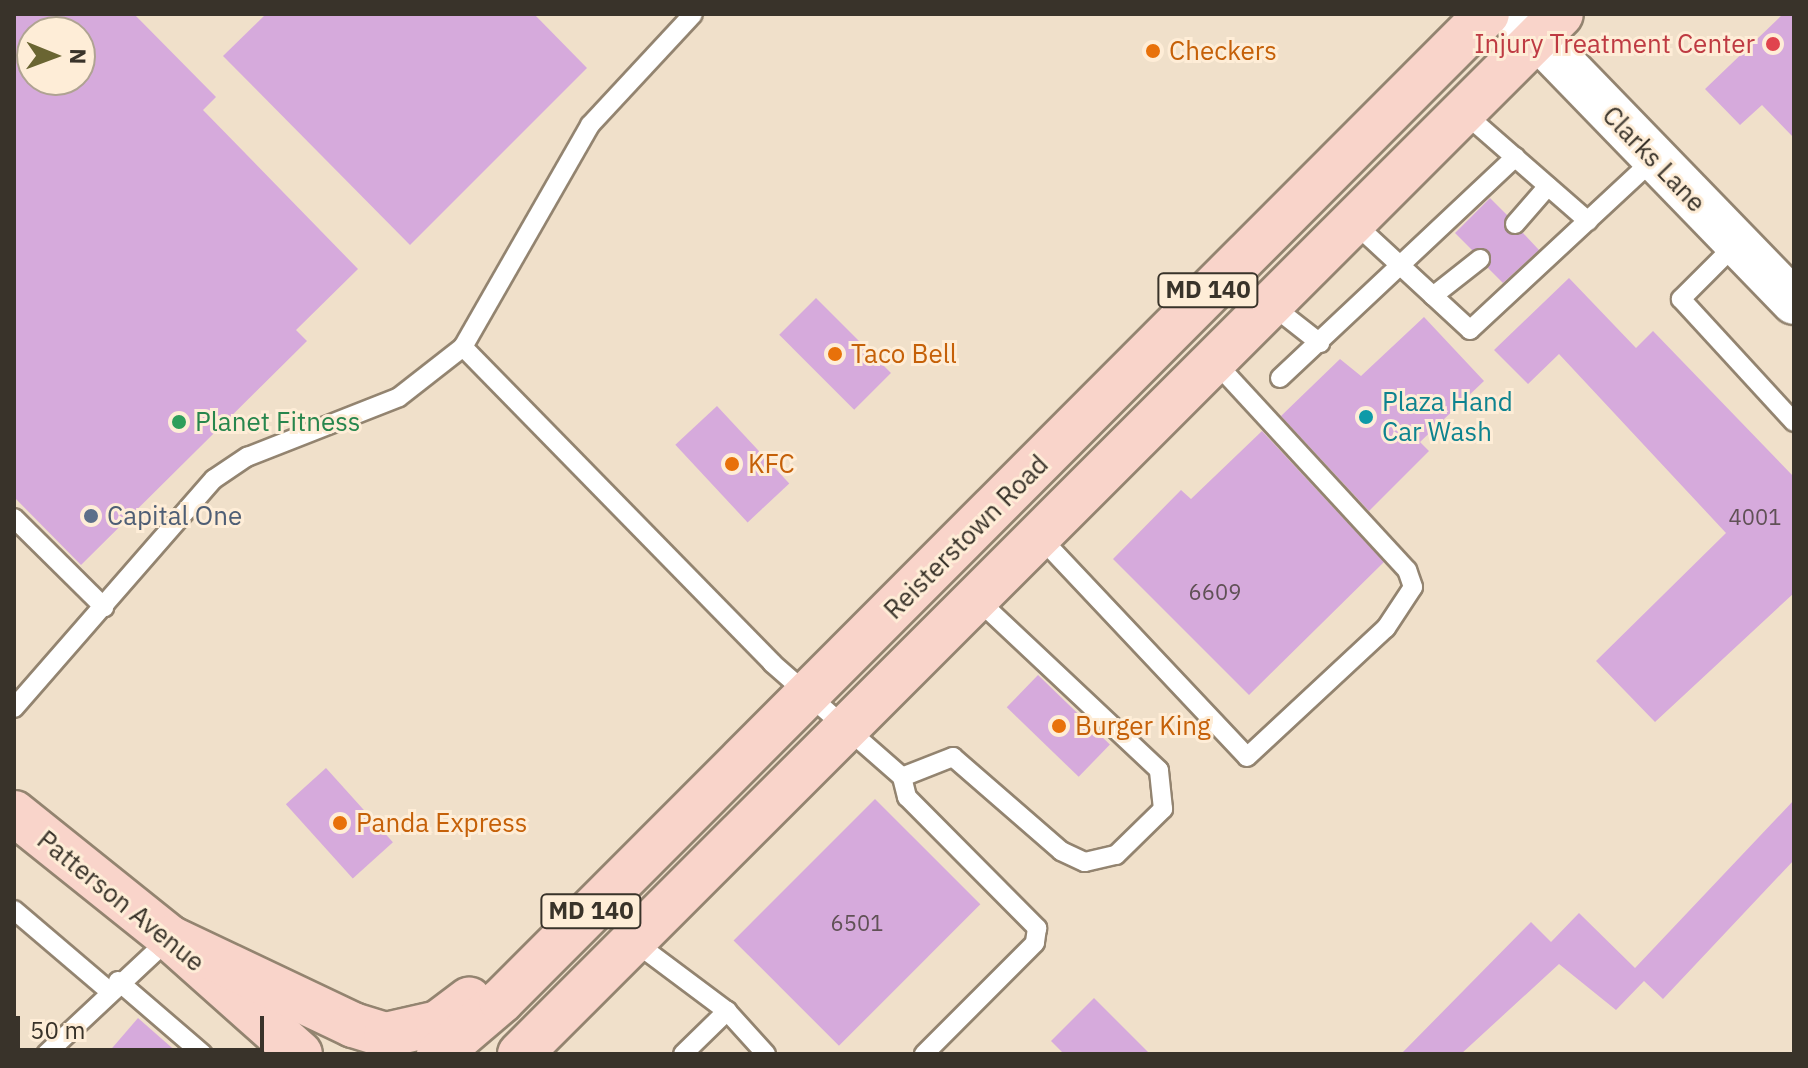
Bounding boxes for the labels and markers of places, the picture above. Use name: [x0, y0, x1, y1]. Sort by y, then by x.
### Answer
place label: Injury Treatment Center: [1474, 28, 1755, 60]
marker: Injury Treatment Center: [1762, 33, 1784, 55]
place label: Checkers: [1169, 35, 1277, 67]
marker: Checkers: [1144, 42, 1162, 60]
place label: Taco Bell: [851, 338, 957, 370]
marker: Taco Bell: [826, 345, 844, 363]
place label: Plaza Hand Car Wash: [1382, 386, 1513, 448]
place label: Planet Fitness: [195, 406, 360, 438]
marker: Plaza Hand Car Wash: [1357, 408, 1375, 426]
marker: Planet Fitness: [170, 413, 188, 431]
place label: KFC: [748, 448, 795, 480]
marker: KFC: [723, 455, 741, 473]
place label: Capital One: [107, 500, 242, 532]
marker: Capital One: [82, 507, 100, 525]
place label: Burger King: [1075, 710, 1211, 742]
marker: Burger King: [1050, 717, 1068, 735]
place label: Panda Express: [356, 807, 528, 839]
marker: Panda Express: [331, 814, 349, 832]

